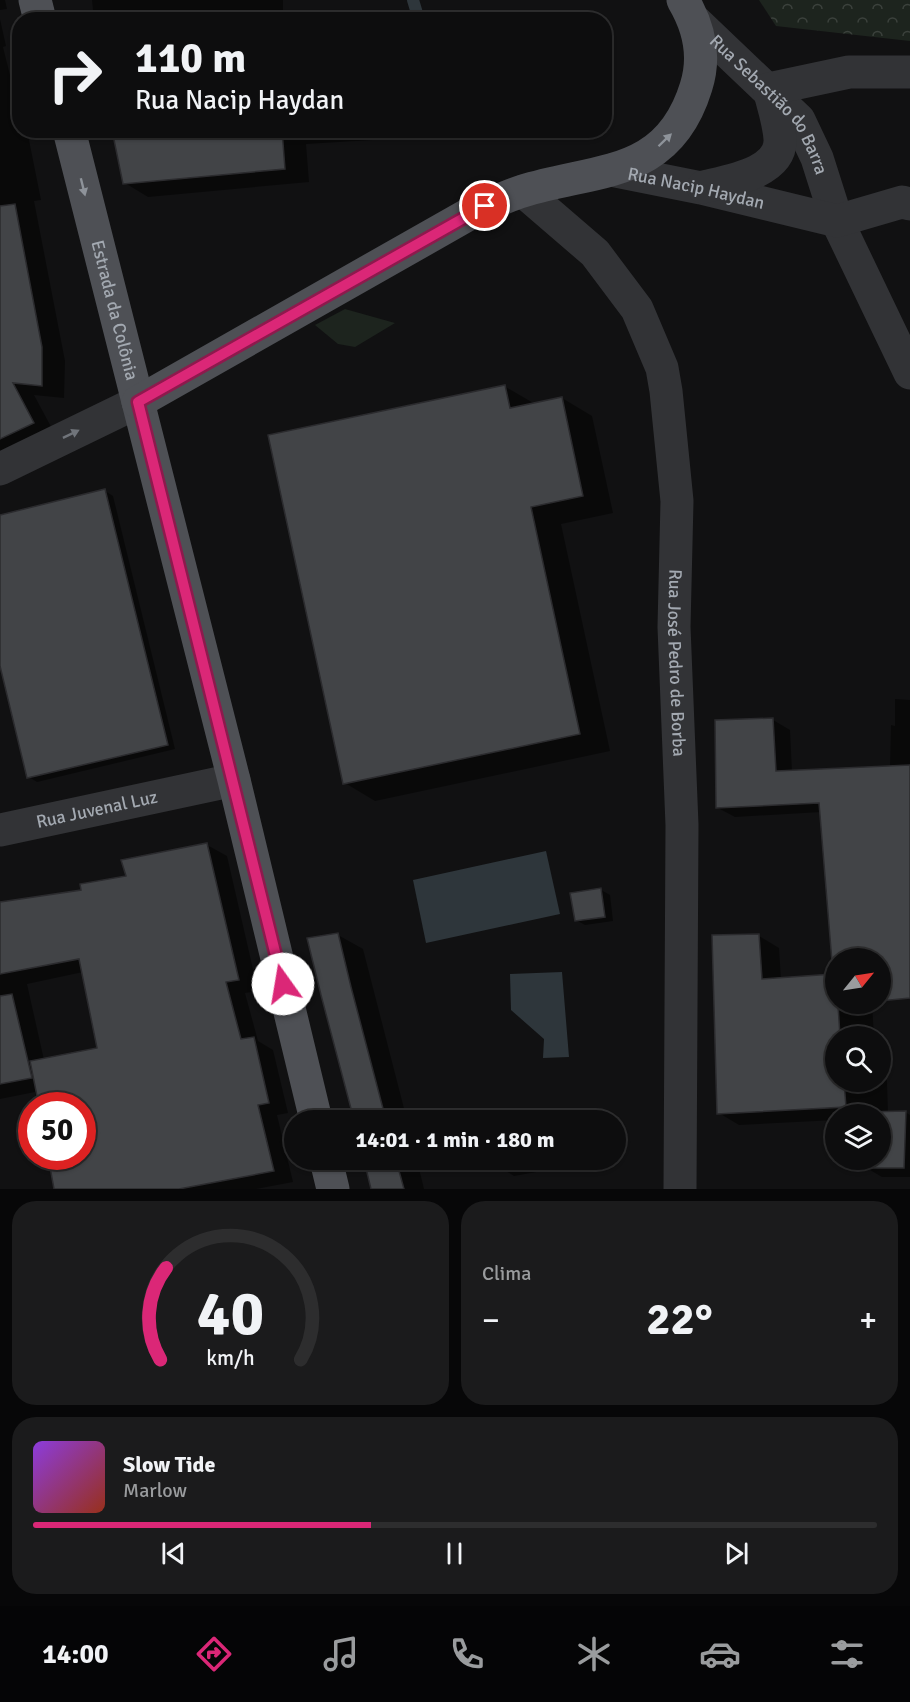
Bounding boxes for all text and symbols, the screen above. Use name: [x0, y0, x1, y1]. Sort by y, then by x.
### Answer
street label: Rua Sebastião do Barra: [705, 30, 833, 177]
text: 110 m: [135, 33, 246, 84]
icon: right: [36, 36, 114, 114]
text: Rua Nacip Haydan: [135, 84, 344, 117]
one-way arrow: [658, 133, 672, 147]
street label: Rua Nacip Haydan: [626, 163, 767, 214]
one-way arrow: [79, 178, 89, 196]
pin: [459, 180, 510, 231]
icon: arrive: [468, 189, 501, 222]
street label: Estrada da Colônia: [86, 238, 143, 383]
one-way arrow: [62, 430, 79, 439]
street label: Rua José Pedro de Borba: [663, 569, 690, 757]
street label: Rua Juvenal Luz: [34, 786, 159, 833]
north arrow: [825, 948, 891, 1014]
map controls: [825, 948, 891, 1170]
position arrow: [251, 952, 315, 1016]
button: search: [825, 1026, 891, 1092]
speed limit sign: 50: [18, 1092, 96, 1170]
button: layers: [825, 1104, 891, 1170]
text: 14:01 · 1 min · 180 m: [355, 1126, 555, 1153]
text: Clima: [482, 1261, 531, 1286]
text: 40: [197, 1275, 264, 1352]
text: 22°: [646, 1292, 713, 1347]
text: −: [482, 1300, 500, 1341]
text: +: [859, 1300, 877, 1341]
text: km/h: [206, 1345, 255, 1371]
text: Slow Tide: [123, 1451, 215, 1478]
text: Marlow: [123, 1478, 187, 1503]
icon: previous: [157, 1537, 190, 1570]
icon: pause: [438, 1537, 471, 1570]
icon: next: [720, 1537, 753, 1570]
icon: directions: [193, 1633, 235, 1675]
icon: music: [320, 1633, 362, 1675]
icon: phone: [446, 1633, 488, 1675]
icon: climate: [573, 1633, 615, 1675]
icon: car: [699, 1633, 741, 1675]
icon: filters: [826, 1633, 868, 1675]
text: 14:00: [42, 1638, 109, 1671]

